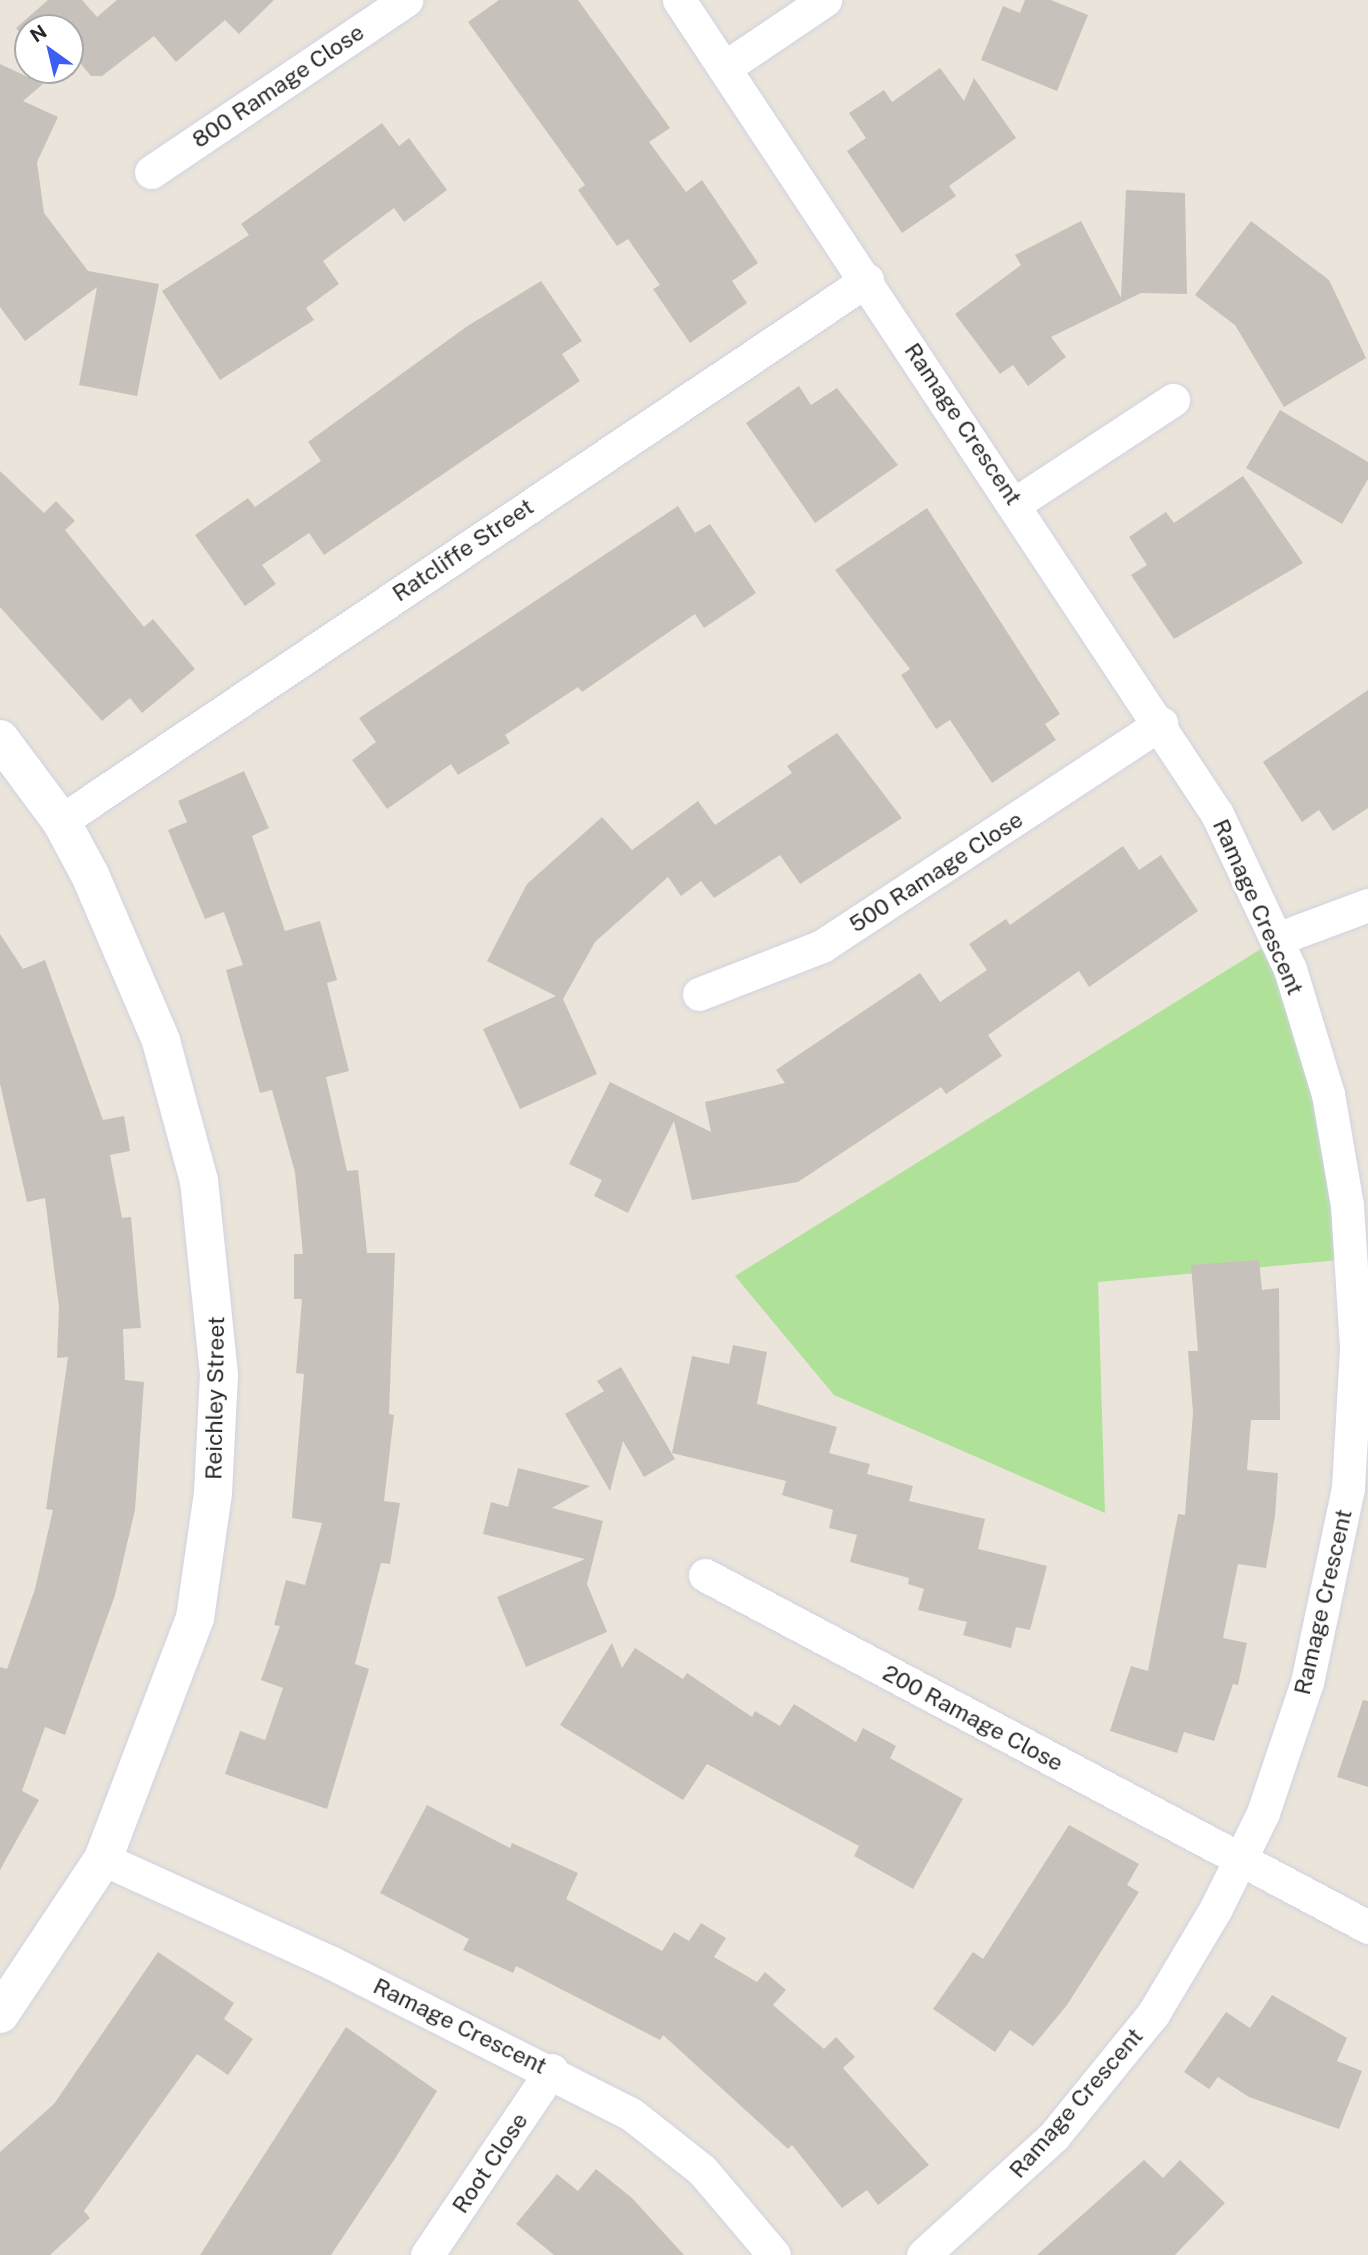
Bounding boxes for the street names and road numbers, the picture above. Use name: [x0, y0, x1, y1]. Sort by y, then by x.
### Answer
street label: 800 Ramage Close: [187, 18, 369, 154]
street label: Ramage Crescent: [899, 338, 1027, 510]
street label: Ratcliffe Street: [387, 493, 539, 607]
street label: 500 Ramage Close: [844, 806, 1028, 938]
street label: Ramage Crescent: [1207, 815, 1309, 999]
street label: Reichley Street: [200, 1316, 230, 1480]
street label: Ramage Crescent: [1288, 1507, 1358, 1697]
street label: 200 Ramage Close: [878, 1659, 1068, 1777]
street label: Ramage Crescent: [369, 1972, 551, 2080]
street label: Ramage Crescent: [1003, 2022, 1149, 2184]
street label: Root Close: [446, 2108, 534, 2218]

